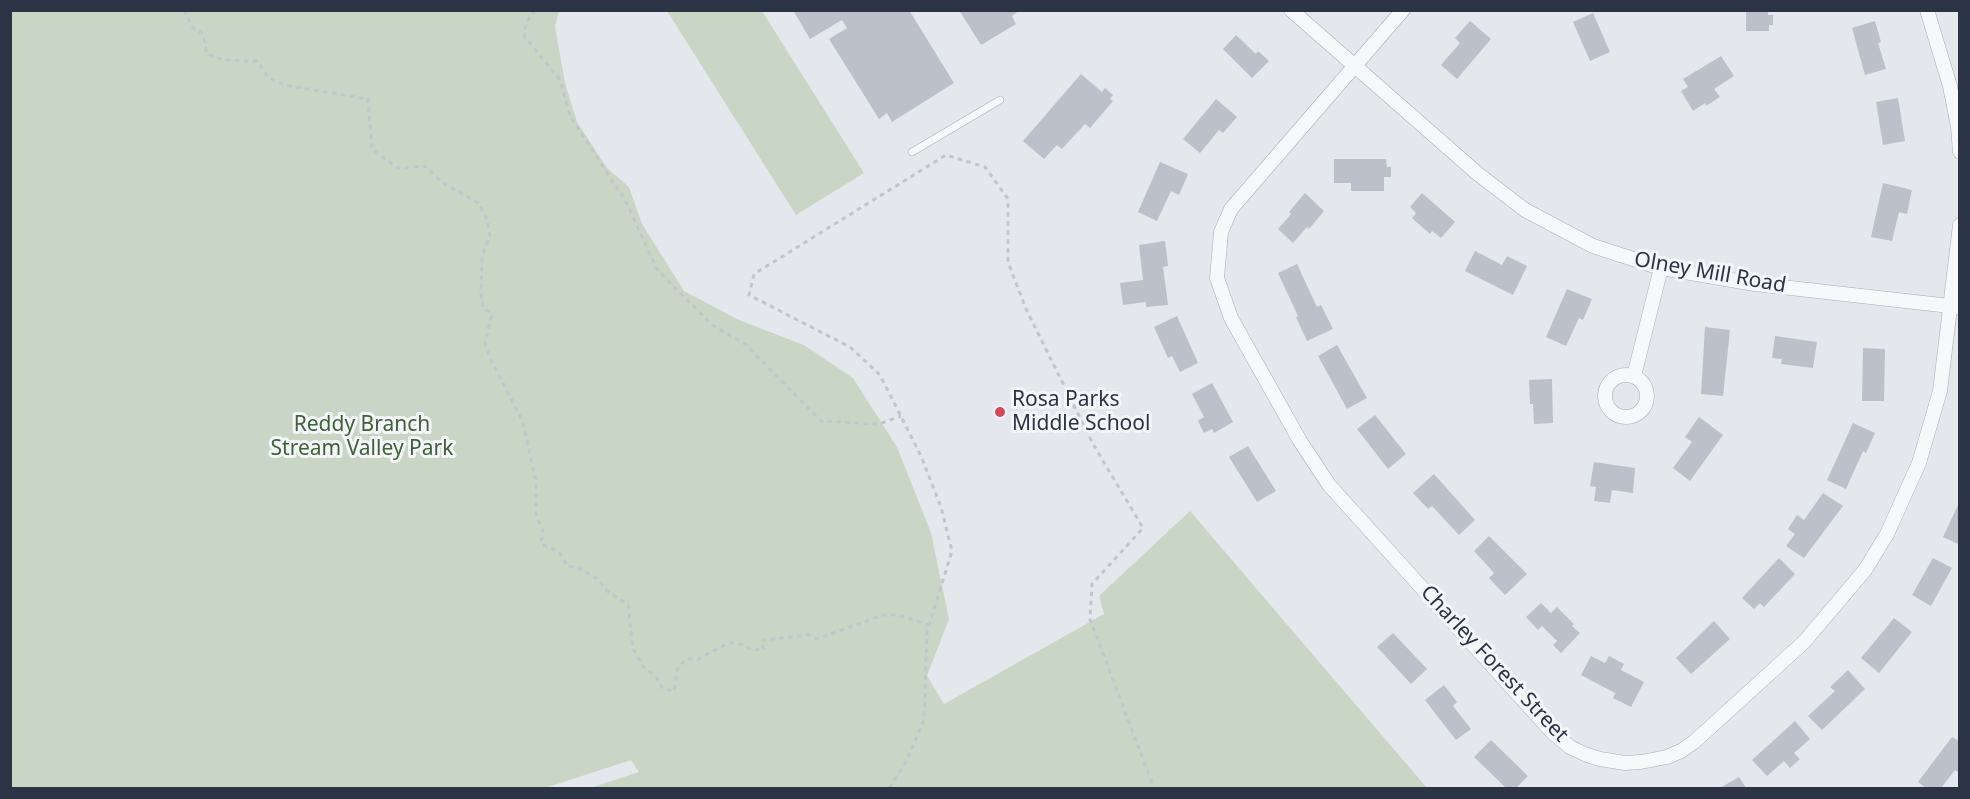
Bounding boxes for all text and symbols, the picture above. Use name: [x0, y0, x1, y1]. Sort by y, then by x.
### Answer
street label: Olney Mill Road: [1632, 247, 1788, 299]
place label: Rosa Parks Middle School: [1012, 387, 1150, 437]
marker: Rosa Parks Middle School: [993, 405, 1007, 419]
park label: Reddy Branch Stream Valley Park: [271, 412, 453, 462]
street label: Charley Forest Street: [1415, 580, 1573, 748]

